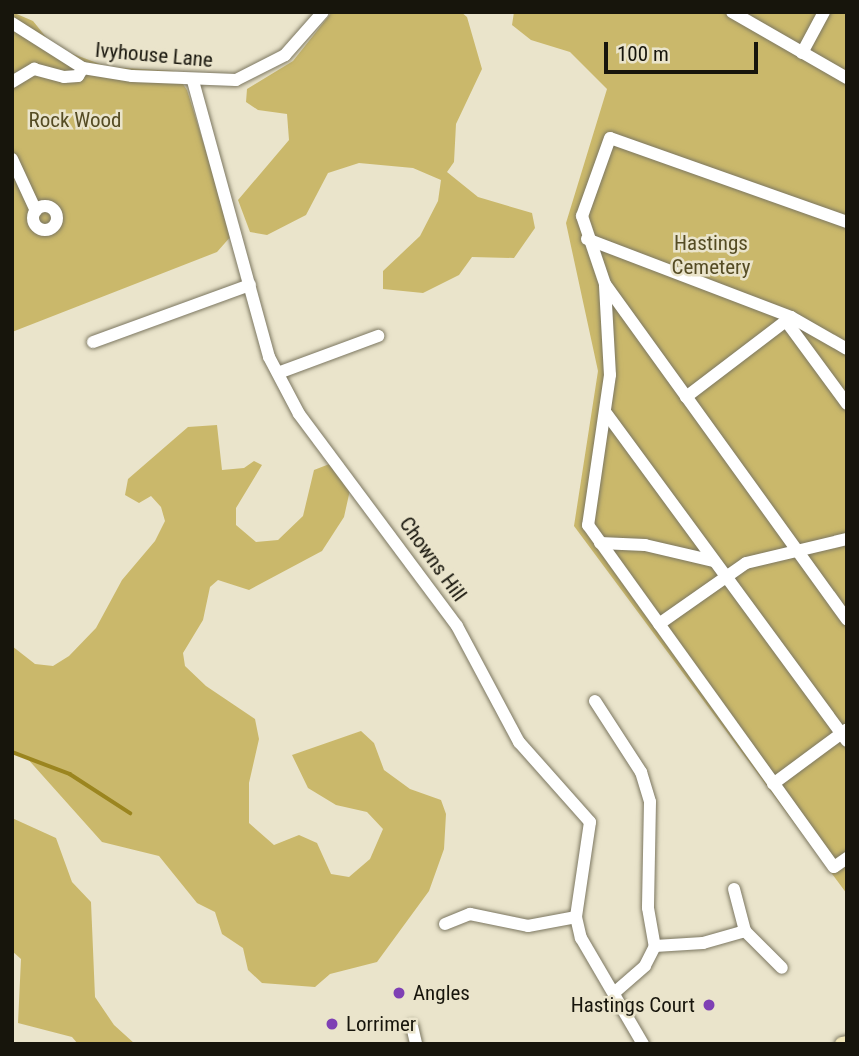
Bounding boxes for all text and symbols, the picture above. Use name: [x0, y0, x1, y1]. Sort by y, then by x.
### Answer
scale bar: [607, 28, 761, 72]
street label: Ivyhouse Lane: [94, 37, 214, 73]
text: 100 m: [617, 42, 669, 66]
park label: Rock Wood: [29, 107, 121, 133]
park label: Hastings Cemetery: [672, 230, 750, 280]
street label: Chowns Hill: [394, 512, 472, 606]
place label: Angles: [413, 980, 470, 1006]
marker: Angles: [391, 985, 407, 1001]
place label: Hastings Court: [571, 992, 695, 1018]
marker: Hastings Court: [701, 997, 717, 1013]
place label: Lorrimer: [346, 1011, 416, 1037]
marker: Lorrimer: [324, 1016, 340, 1032]

